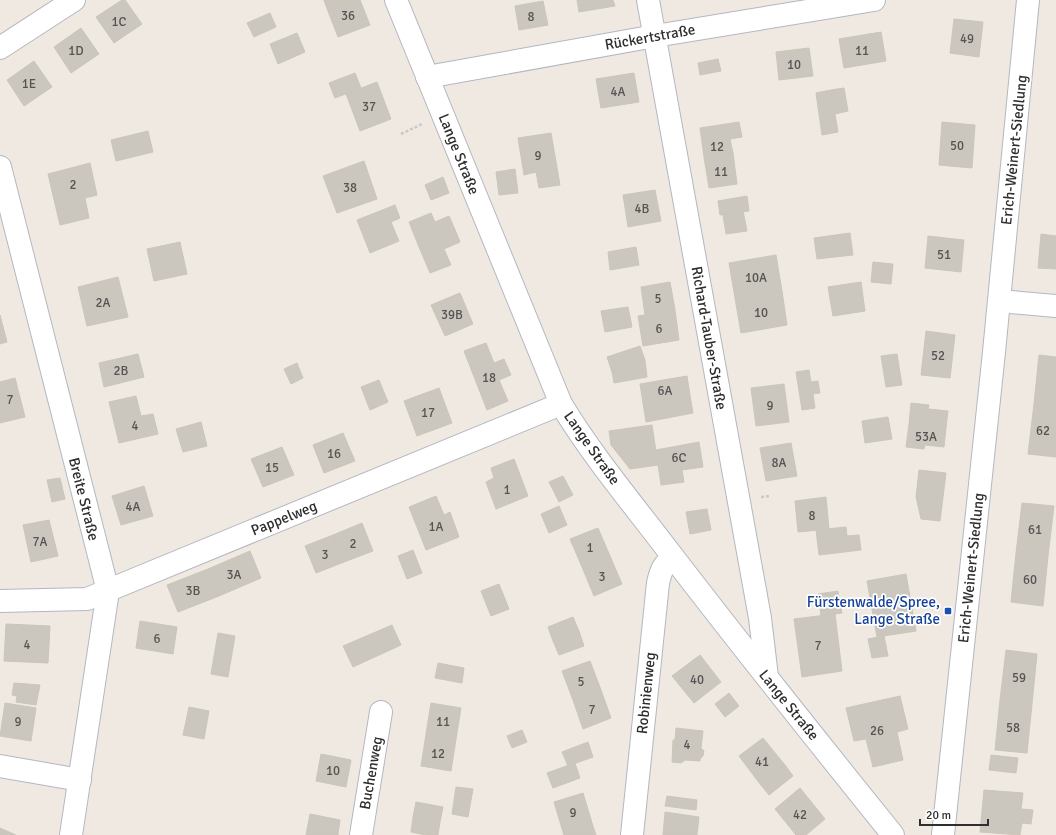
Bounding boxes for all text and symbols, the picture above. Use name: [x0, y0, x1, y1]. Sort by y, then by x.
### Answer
house number: 36: [341, 8, 355, 24]
house number: 8: [527, 9, 535, 25]
house number: 1C: [112, 14, 127, 30]
street label: Rückertstraße: [603, 20, 697, 54]
house number: 49: [960, 31, 974, 47]
house number: 1D: [68, 43, 84, 59]
house number: 11: [855, 43, 869, 59]
house number: 10: [787, 57, 801, 73]
street label: Erich-Weinert-Siedlung: [997, 74, 1031, 226]
house number: 1E: [22, 76, 36, 92]
house number: 4A: [611, 84, 626, 100]
house number: 37: [362, 99, 376, 115]
street label: Lange Straße: [435, 111, 483, 197]
house number: 50: [950, 138, 964, 154]
house number: 12: [710, 139, 724, 155]
house number: 9: [534, 148, 542, 164]
house number: 11: [714, 164, 728, 180]
house number: 2: [69, 177, 77, 193]
house number: 38: [343, 180, 357, 196]
house number: 4B: [635, 201, 650, 217]
house number: 51: [937, 247, 951, 263]
street label: Richard-Tauber-Straße: [688, 265, 730, 411]
house number: 10A: [745, 270, 767, 286]
house number: 5: [654, 291, 662, 307]
house number: 2A: [96, 295, 111, 311]
house number: 10: [754, 305, 768, 321]
house number: 39B: [441, 307, 463, 323]
house number: 6: [655, 321, 663, 337]
house number: 52: [931, 348, 945, 364]
house number: 2B: [114, 363, 129, 379]
house number: 18: [482, 370, 496, 386]
house number: 6A: [658, 383, 673, 399]
house number: 7: [6, 392, 14, 408]
house number: 9: [766, 398, 774, 414]
house number: 17: [421, 405, 435, 421]
street label: Lange Straße: [560, 408, 624, 488]
house number: 4: [131, 418, 139, 434]
house number: 62: [1036, 423, 1050, 439]
house number: 53A: [915, 429, 937, 445]
house number: 16: [327, 446, 341, 462]
house number: 6C: [672, 450, 687, 466]
house number: 8A: [772, 455, 787, 471]
street label: Breite Straße: [65, 456, 103, 542]
house number: 15: [265, 460, 279, 476]
house number: 1: [503, 482, 511, 498]
street label: Erich-Weinert-Siedlung: [954, 492, 988, 644]
street label: Pappelweg: [248, 497, 320, 539]
house number: 4A: [126, 499, 141, 515]
house number: 8: [808, 508, 816, 524]
house number: 1A: [429, 519, 444, 535]
house number: 61: [1028, 522, 1042, 538]
house number: 7A: [33, 534, 48, 550]
house number: 2: [349, 536, 357, 552]
house number: 1: [586, 540, 594, 556]
house number: 3: [321, 547, 329, 563]
house number: 3A: [227, 567, 242, 583]
house number: 3: [598, 569, 606, 585]
house number: 60: [1023, 572, 1037, 588]
house number: 3B: [186, 583, 201, 599]
place label: Fürstenwalde/Spree, Lange Straße: [807, 593, 940, 628]
marker: Fürstenwalde/Spree, Lange Straße: [943, 606, 953, 616]
house number: 6: [153, 631, 161, 647]
house number: 4: [23, 637, 31, 653]
house number: 7: [814, 638, 822, 654]
street label: Robinienweg: [633, 651, 659, 735]
street label: Lange Straße: [755, 666, 823, 744]
house number: 59: [1012, 670, 1026, 686]
house number: 40: [690, 672, 704, 688]
house number: 5: [577, 674, 585, 690]
house number: 7: [588, 702, 596, 718]
house number: 9: [14, 714, 22, 730]
house number: 11: [436, 714, 450, 730]
house number: 58: [1006, 720, 1020, 736]
house number: 26: [870, 723, 884, 739]
street label: Buchenweg: [356, 735, 386, 811]
house number: 4: [683, 737, 691, 753]
house number: 12: [431, 746, 445, 762]
house number: 41: [755, 754, 769, 770]
house number: 10: [326, 763, 340, 779]
scale bar: [920, 801, 988, 827]
house number: 9: [569, 805, 577, 821]
house number: 42: [793, 807, 807, 823]
text: 20 m: [926, 808, 951, 823]

